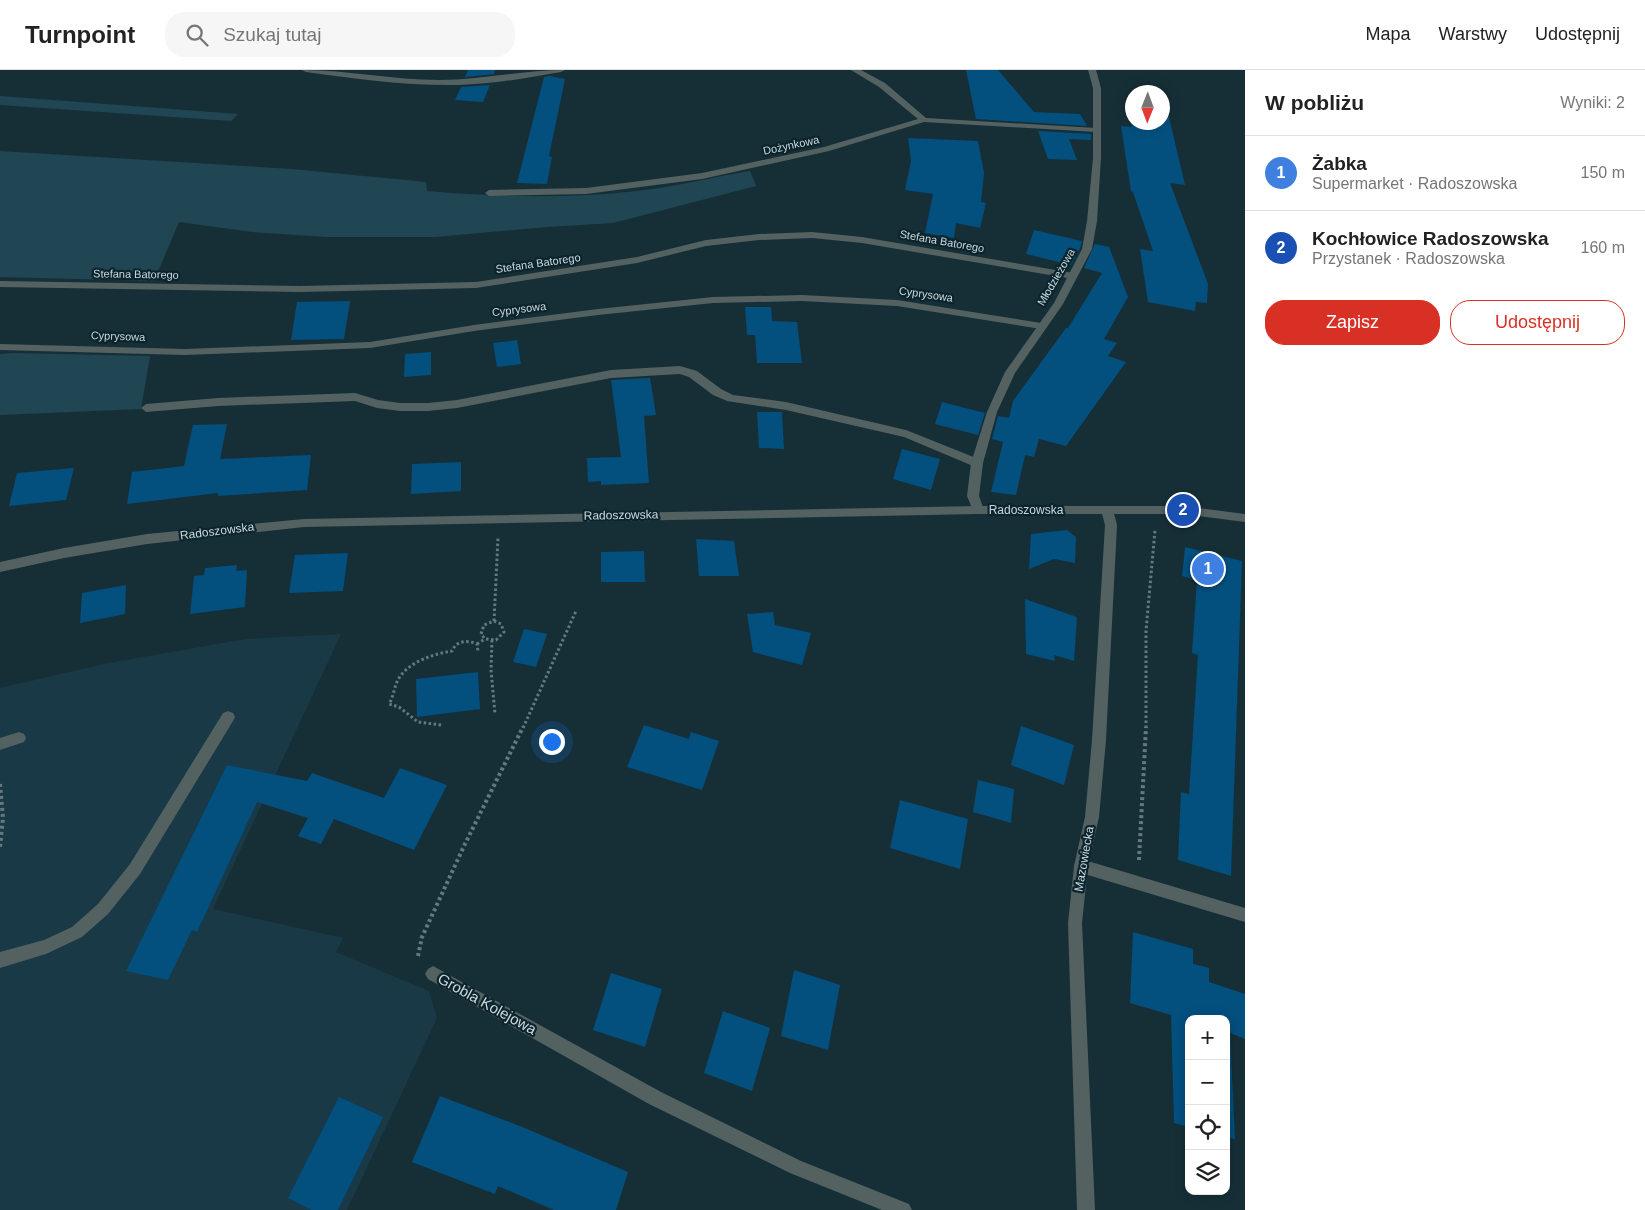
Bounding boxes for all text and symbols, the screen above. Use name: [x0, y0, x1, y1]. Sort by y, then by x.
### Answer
search box: [165, 12, 515, 57]
text: Turnpoint: [25, 21, 135, 48]
icon: search: [183, 21, 211, 49]
text: Szukaj tutaj: [223, 24, 321, 45]
text: Mapa: [1366, 24, 1411, 44]
text: Warstwy: [1439, 24, 1507, 44]
text: Udostępnij: [1535, 24, 1620, 44]
north arrow: [1125, 85, 1170, 130]
text: W pobliżu: [1265, 91, 1364, 114]
text: Wyniki: 2: [1560, 94, 1625, 111]
street label: Dożynkowa: [762, 133, 821, 157]
text: Żabka: [1312, 153, 1367, 174]
text: 1: [1277, 164, 1285, 181]
text: 150 m: [1581, 164, 1625, 181]
text: Supermarket · Radoszowska: [1312, 175, 1517, 192]
street label: Stefana Batorego: [899, 228, 985, 254]
text: Kochłowice Radoszowska: [1312, 228, 1549, 249]
text: 2: [1277, 239, 1285, 256]
text: 160 m: [1581, 239, 1625, 256]
street label: Młodzieżowa: [1035, 246, 1078, 308]
text: Przystanek · Radoszowska: [1312, 250, 1505, 267]
street label: Stefana Batorego: [495, 251, 581, 275]
street label: Stefana Batorego: [93, 267, 179, 281]
street label: Cyprysowa: [898, 284, 955, 304]
street label: Cyprysowa: [491, 300, 548, 318]
button: Zapisz: [1265, 300, 1440, 345]
button: Udostępnij: [1450, 300, 1625, 345]
street label: Cyprysowa: [91, 329, 146, 343]
pin: 2: [1167, 491, 1199, 529]
street label: Radoszowska: [989, 503, 1064, 517]
street label: Radoszowska: [584, 507, 659, 523]
street label: Radoszowska: [179, 519, 255, 542]
pin: 1: [1192, 550, 1224, 588]
your location: [539, 729, 565, 755]
street label: Mazowiecka: [1071, 825, 1097, 893]
street label: Grobla Kolejowa: [435, 969, 540, 1038]
map controls: [1185, 1015, 1230, 1195]
button: +: [1185, 1015, 1230, 1060]
button: −: [1185, 1060, 1230, 1105]
button: locate: [1185, 1105, 1230, 1150]
button: layers: [1185, 1150, 1230, 1195]

